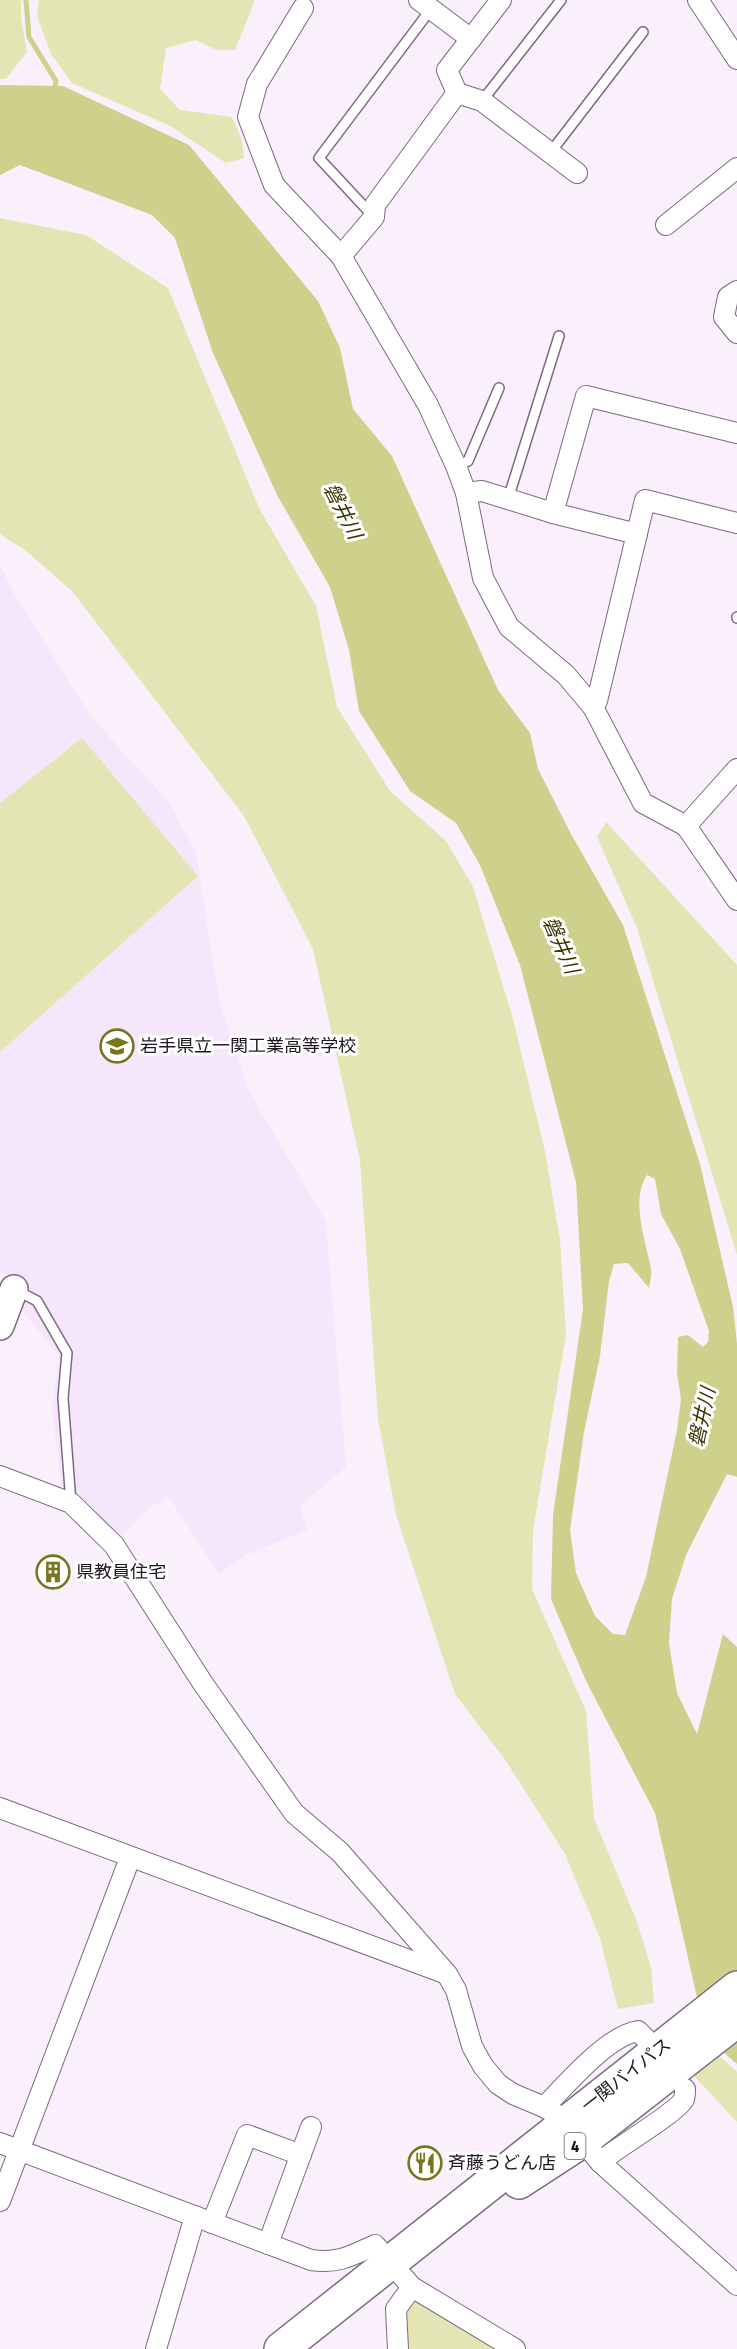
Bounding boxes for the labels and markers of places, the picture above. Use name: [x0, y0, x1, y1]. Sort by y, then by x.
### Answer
school or university icon: 岩手県立一関工業高等学校: [99, 1028, 135, 1064]
place label: 岩手県立一関工業高等学校: [140, 1035, 356, 1057]
building icon: 県教員住宅: [35, 1554, 71, 1590]
place label: 県教員住宅: [76, 1561, 166, 1583]
restaurant icon: 斉藤うどん店: [407, 2145, 443, 2181]
place label: 斉藤うどん店: [448, 2152, 556, 2174]

